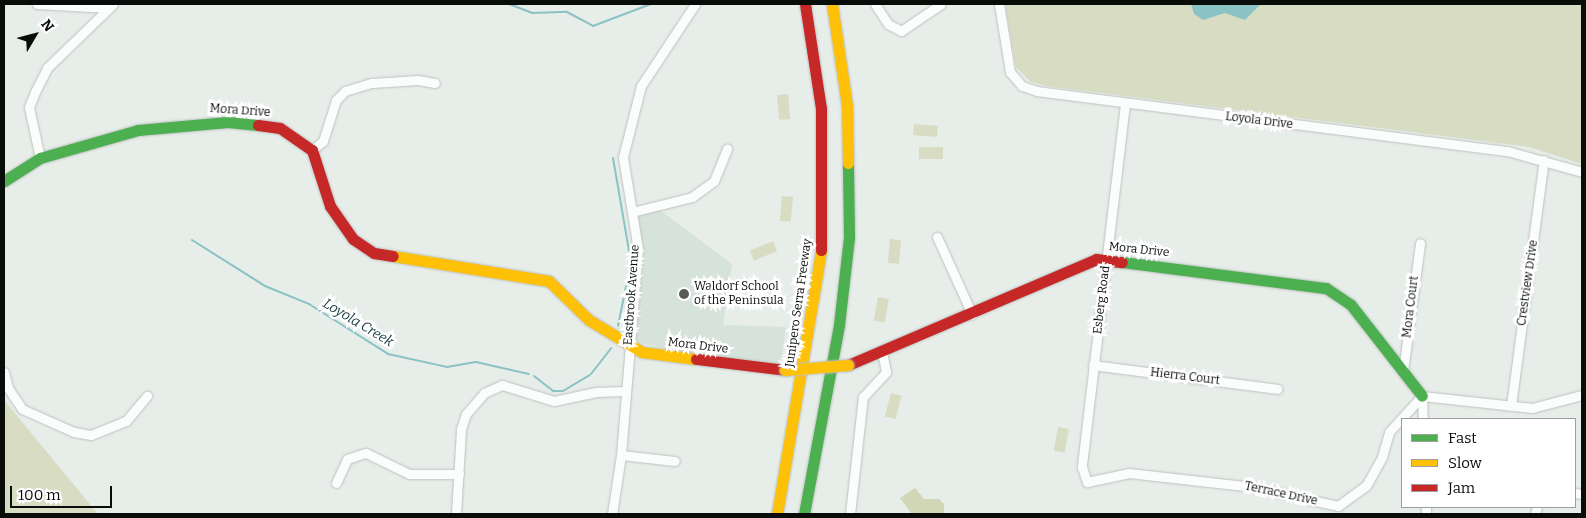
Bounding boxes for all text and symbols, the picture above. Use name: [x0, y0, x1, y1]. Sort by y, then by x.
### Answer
north arrow: [10, 10, 60, 60]
text: N: [37, 16, 57, 35]
street label: Mora Drive: [209, 102, 271, 120]
street label: Loyola Drive: [1224, 110, 1294, 132]
street label: Junipero Serra Freeway: [783, 238, 815, 368]
street label: Crestview Drive: [1515, 239, 1541, 327]
street label: Mora Drive: [1108, 240, 1170, 260]
street label: Eastbrook Avenue: [621, 244, 643, 346]
street label: Esberg Road: [1091, 265, 1113, 335]
street label: Mora Court: [1400, 275, 1422, 339]
place label: Waldorf School of the Peninsula: [694, 280, 783, 308]
marker: Waldorf School of the Peninsula: [678, 288, 690, 300]
water label: Loyola Creek: [320, 295, 396, 351]
street label: Mora Drive: [667, 335, 729, 357]
street label: Hierra Court: [1149, 366, 1221, 388]
legend: [1401, 418, 1576, 508]
text: Fast: [1448, 429, 1477, 447]
text: Slow: [1448, 454, 1482, 472]
scale bar: [12, 476, 115, 508]
street label: Terrace Drive: [1243, 479, 1319, 509]
text: Jam: [1448, 479, 1475, 497]
text: 100 m: [18, 486, 61, 504]

